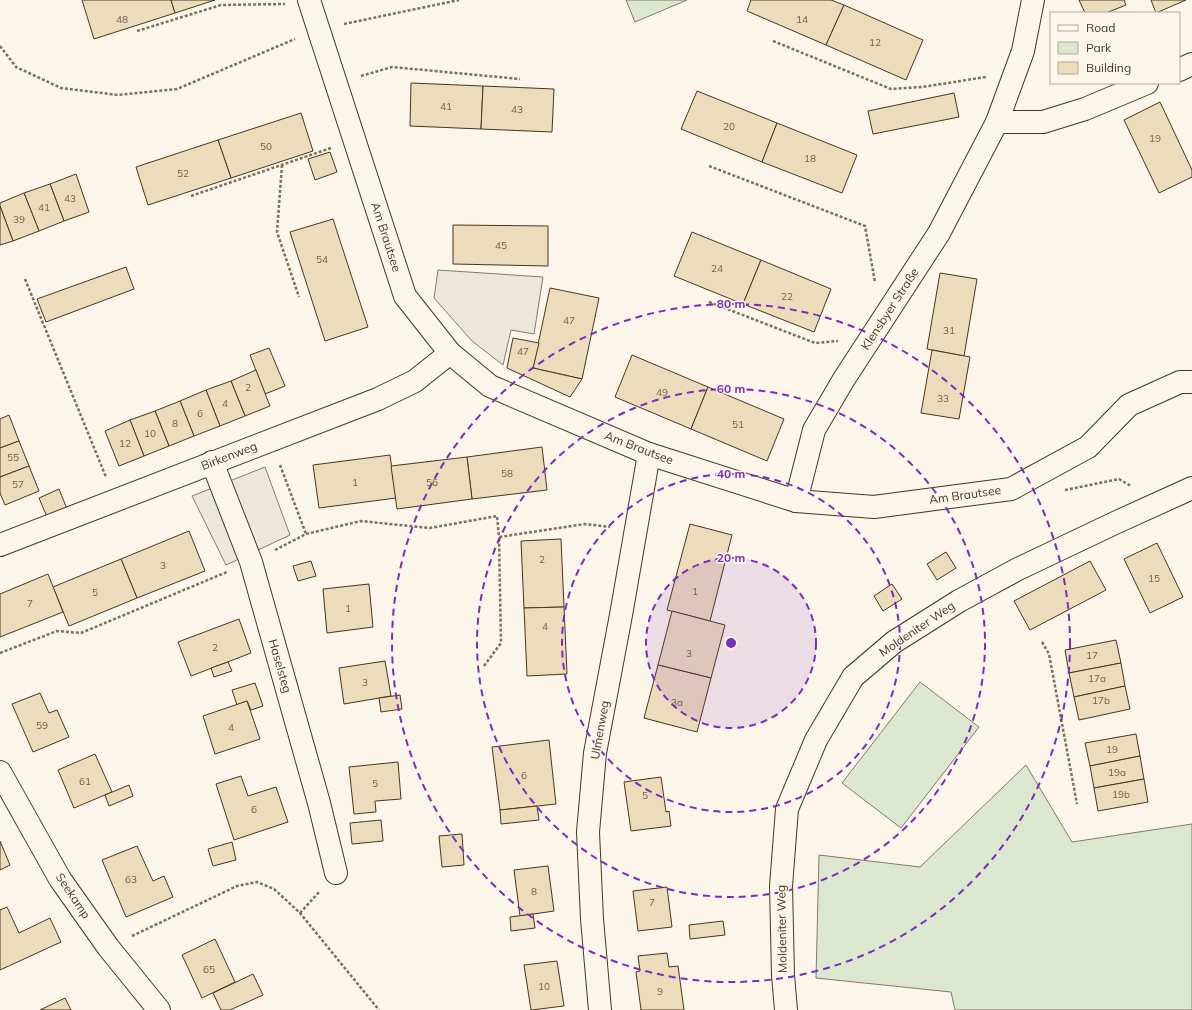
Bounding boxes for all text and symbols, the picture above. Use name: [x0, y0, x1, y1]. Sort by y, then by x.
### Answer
legend: [1050, 12, 1180, 84]
house number: 48: [116, 13, 128, 26]
house number: 14: [796, 13, 808, 26]
text: Road: [1086, 20, 1115, 35]
house number: 12: [869, 36, 881, 49]
text: Park: [1086, 40, 1112, 55]
text: Building: [1086, 60, 1131, 75]
house number: 41: [440, 100, 452, 113]
house number: 43: [511, 103, 523, 116]
house number: 20: [723, 120, 735, 133]
house number: 19: [1149, 132, 1161, 145]
house number: 50: [260, 140, 272, 153]
house number: 18: [804, 152, 816, 165]
house number: 52: [177, 167, 189, 180]
house number: 43: [64, 192, 76, 205]
street label: Am Brautsee: [368, 200, 405, 274]
house number: 41: [38, 201, 50, 214]
house number: 39: [13, 213, 25, 226]
house number: 45: [495, 239, 507, 252]
house number: 54: [316, 253, 328, 266]
house number: 24: [711, 262, 723, 275]
street label: Klensbyer Straße: [858, 265, 922, 353]
house number: 22: [781, 290, 793, 303]
text: 80 m: [717, 296, 745, 311]
house number: 47: [563, 314, 575, 327]
house number: 31: [943, 324, 955, 337]
house number: 47: [517, 345, 529, 358]
house number: 2: [245, 381, 251, 394]
text: 60 m: [717, 381, 745, 396]
house number: 49: [656, 386, 668, 399]
house number: 33: [937, 392, 949, 405]
house number: 4: [222, 397, 228, 410]
house number: 6: [197, 407, 203, 420]
house number: 8: [172, 417, 178, 430]
house number: 51: [732, 418, 744, 431]
house number: 10: [144, 427, 156, 440]
street label: Am Brautsee: [603, 428, 676, 467]
house number: 12: [119, 437, 131, 450]
street label: Birkenweg: [199, 438, 259, 473]
house number: 55: [7, 451, 19, 464]
text: 40 m: [717, 466, 745, 481]
house number: 58: [501, 467, 513, 480]
house number: 1: [352, 476, 358, 489]
house number: 56: [426, 476, 438, 489]
house number: 57: [12, 478, 24, 491]
street label: Am Brautsee: [928, 482, 1002, 507]
text: 20 m: [717, 550, 745, 565]
house number: 2: [539, 553, 545, 566]
house number: 3: [160, 559, 166, 572]
house number: 15: [1148, 572, 1160, 585]
house number: 1: [692, 585, 698, 598]
house number: 5: [92, 586, 98, 599]
house number: 7: [27, 597, 33, 610]
street label: Moldeniter Weg: [876, 598, 957, 659]
house number: 1: [345, 602, 351, 615]
house number: 4: [542, 620, 548, 633]
centre of rings: [724, 636, 738, 650]
street label: Haselsteg: [266, 637, 295, 695]
house number: 2: [212, 641, 218, 654]
house number: 3: [686, 647, 692, 660]
house number: 17: [1086, 649, 1098, 662]
house number: 17a: [1088, 672, 1106, 685]
house number: 3: [362, 676, 368, 689]
house number: 17b: [1092, 694, 1110, 707]
house number: 3a: [671, 696, 683, 709]
street label: Ulmenweg: [587, 699, 612, 761]
house number: 59: [36, 719, 48, 732]
house number: 4: [228, 721, 234, 734]
house number: 19: [1106, 743, 1118, 756]
house number: 19a: [1108, 766, 1126, 779]
house number: 6: [521, 769, 527, 782]
house number: 61: [79, 775, 91, 788]
house number: 5: [372, 777, 378, 790]
house number: 19b: [1112, 788, 1130, 801]
house number: 5: [642, 789, 648, 802]
house number: 6: [251, 803, 257, 816]
street label: Seekamp: [53, 870, 94, 921]
house number: 63: [125, 873, 137, 886]
house number: 8: [531, 885, 537, 898]
street label: Moldeniter Weg: [773, 885, 790, 973]
house number: 7: [649, 896, 655, 909]
house number: 65: [203, 963, 215, 976]
house number: 10: [538, 980, 550, 993]
house number: 9: [657, 985, 663, 998]

